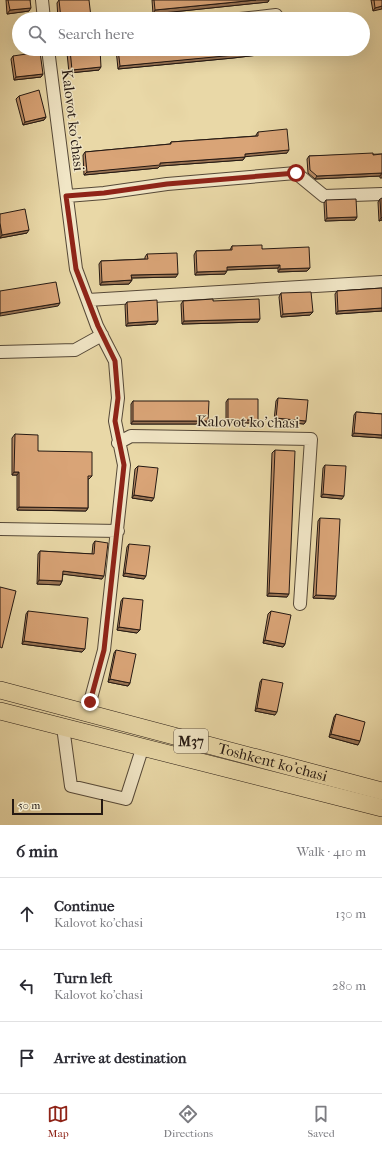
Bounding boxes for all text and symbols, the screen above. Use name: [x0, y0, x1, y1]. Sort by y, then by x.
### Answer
search box: [12, 12, 370, 56]
icon: search: [26, 23, 48, 45]
text: Search here: [58, 25, 134, 43]
street label: Kalovot ko'chasi: [58, 68, 88, 173]
route start: [287, 164, 305, 182]
street label: Kalovot ko'chasi: [197, 412, 300, 432]
route end: [81, 693, 99, 711]
road number: M37: [174, 729, 208, 753]
street label: Toshkent ko'chasi: [216, 739, 330, 785]
scale bar: [12, 797, 103, 816]
text: 50 m: [18, 799, 40, 812]
text: 6 min: [16, 841, 58, 861]
text: Walk · 410 m: [297, 844, 366, 859]
text: Continue: [54, 897, 114, 915]
icon: ahead: [16, 903, 38, 925]
text: 130 m: [335, 906, 366, 921]
text: Kalovot ko'chasi: [54, 915, 143, 930]
text: Turn left: [54, 969, 112, 987]
icon: left: [16, 975, 38, 997]
text: 280 m: [332, 978, 366, 993]
text: Kalovot ko'chasi: [54, 987, 143, 1002]
icon: arrive: [16, 1047, 38, 1069]
text: Arrive at destination: [54, 1049, 186, 1067]
tab: Map: [47, 1103, 69, 1140]
tab: Directions: [164, 1103, 213, 1140]
tab: Saved: [307, 1103, 335, 1140]

